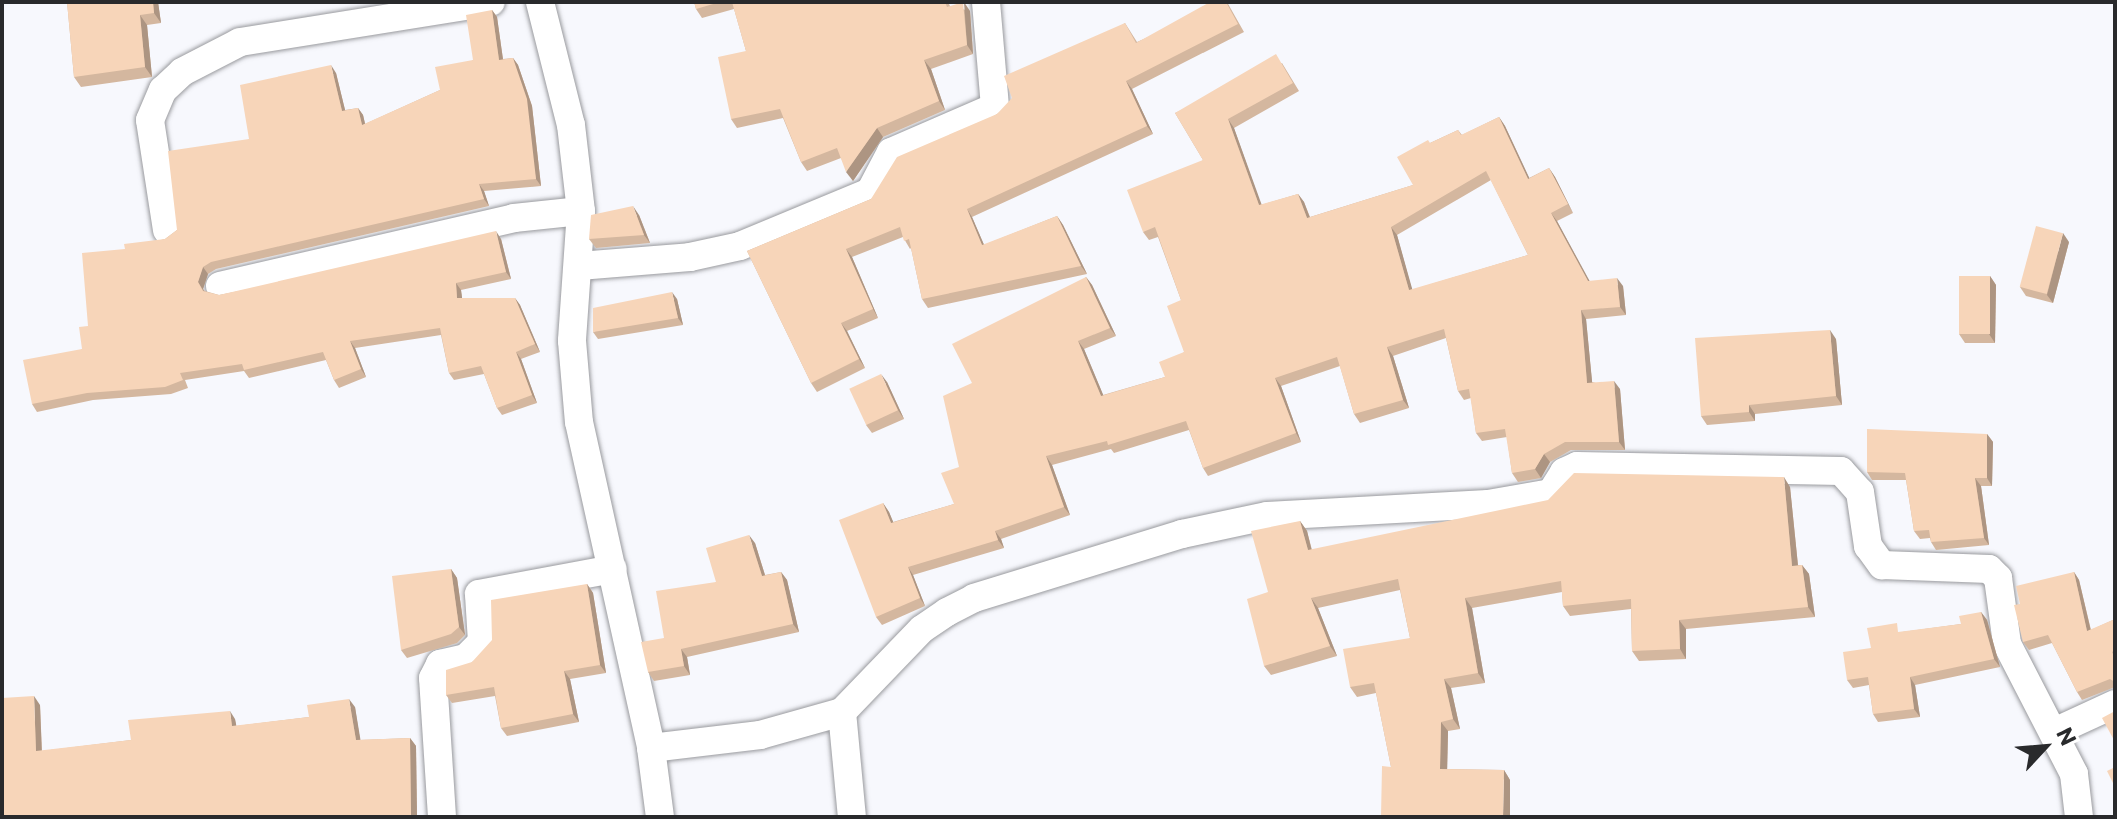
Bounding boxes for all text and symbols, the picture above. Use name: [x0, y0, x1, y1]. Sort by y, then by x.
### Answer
north arrow: [2005, 707, 2085, 787]
text: N: [2051, 723, 2083, 750]

